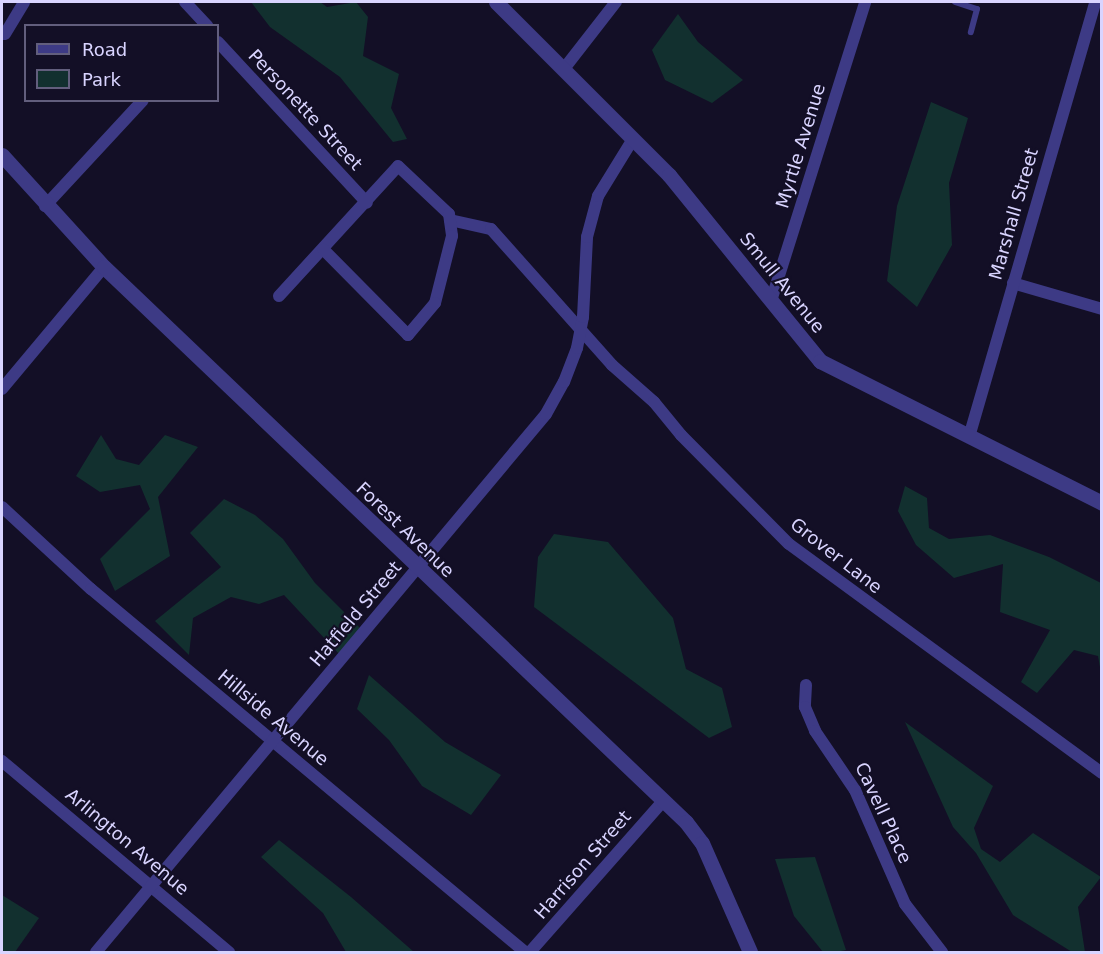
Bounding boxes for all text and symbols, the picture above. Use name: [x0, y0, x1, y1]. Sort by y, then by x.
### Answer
legend: [24, 24, 219, 102]
text: Road: [82, 39, 127, 60]
street label: Personette Street: [244, 45, 366, 175]
text: Park: [82, 69, 121, 90]
street label: Myrtle Avenue: [772, 81, 830, 211]
street label: Marshall Street: [985, 146, 1043, 282]
street label: Smull Avenue: [735, 228, 829, 338]
street label: Forest Avenue: [352, 478, 458, 582]
street label: Grover Lane: [786, 514, 886, 598]
street label: Hatfield Street: [306, 557, 406, 671]
street label: Hillside Avenue: [213, 665, 333, 771]
street label: Cavell Place: [850, 759, 916, 867]
street label: Arlington Avenue: [61, 784, 193, 900]
street label: Harrison Street: [530, 806, 636, 924]

